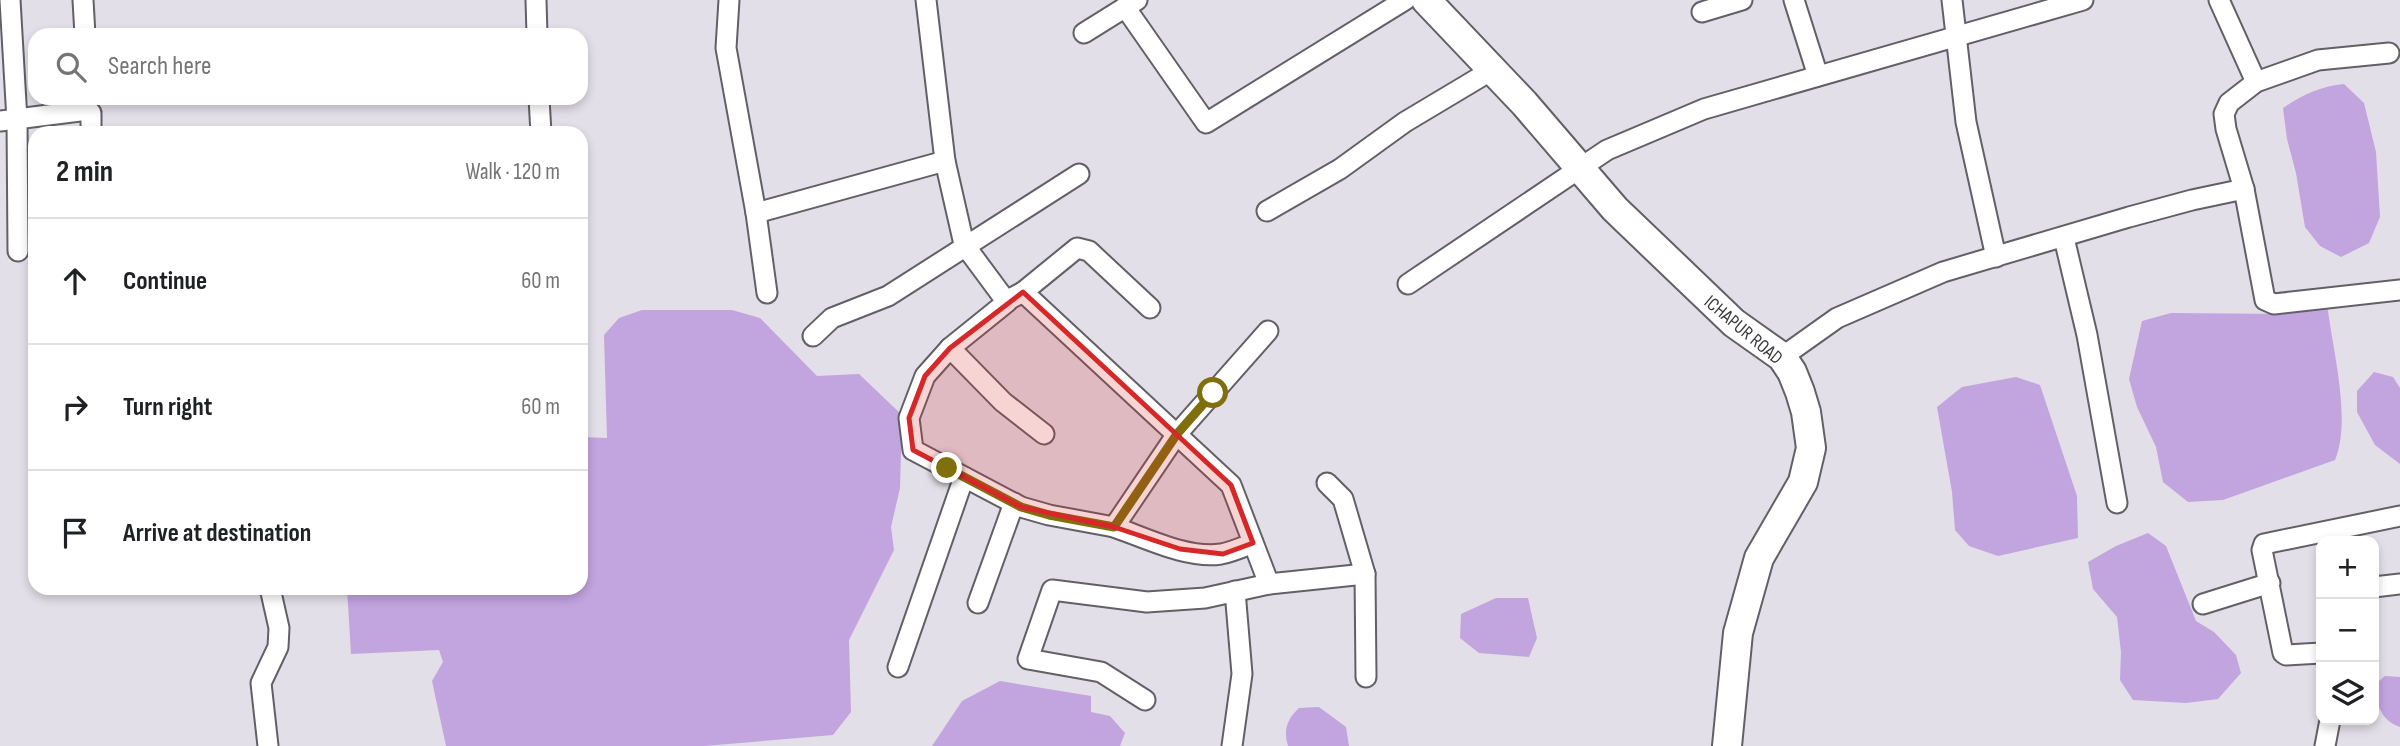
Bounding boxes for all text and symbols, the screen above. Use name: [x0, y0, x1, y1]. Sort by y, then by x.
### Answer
search box: [28, 28, 588, 105]
icon: search: [52, 48, 90, 86]
text: Search here: [108, 51, 211, 82]
text: 2 min: [56, 154, 113, 190]
text: Walk · 120 m: [465, 158, 560, 186]
icon: ahead: [56, 262, 94, 300]
text: Continue: [123, 266, 207, 297]
text: 60 m: [521, 267, 560, 295]
street label: ICHAPUR ROAD: [1699, 291, 1787, 370]
route start: [1197, 377, 1228, 408]
icon: right: [56, 388, 94, 426]
text: Turn right: [123, 392, 212, 423]
text: 60 m: [521, 393, 560, 421]
route end: [931, 452, 962, 483]
icon: arrive: [56, 514, 94, 552]
text: Arrive at destination: [123, 518, 311, 549]
map controls: [2316, 536, 2379, 725]
button: +: [2316, 536, 2379, 599]
button: −: [2316, 599, 2379, 662]
button: layers: [2316, 662, 2379, 725]

